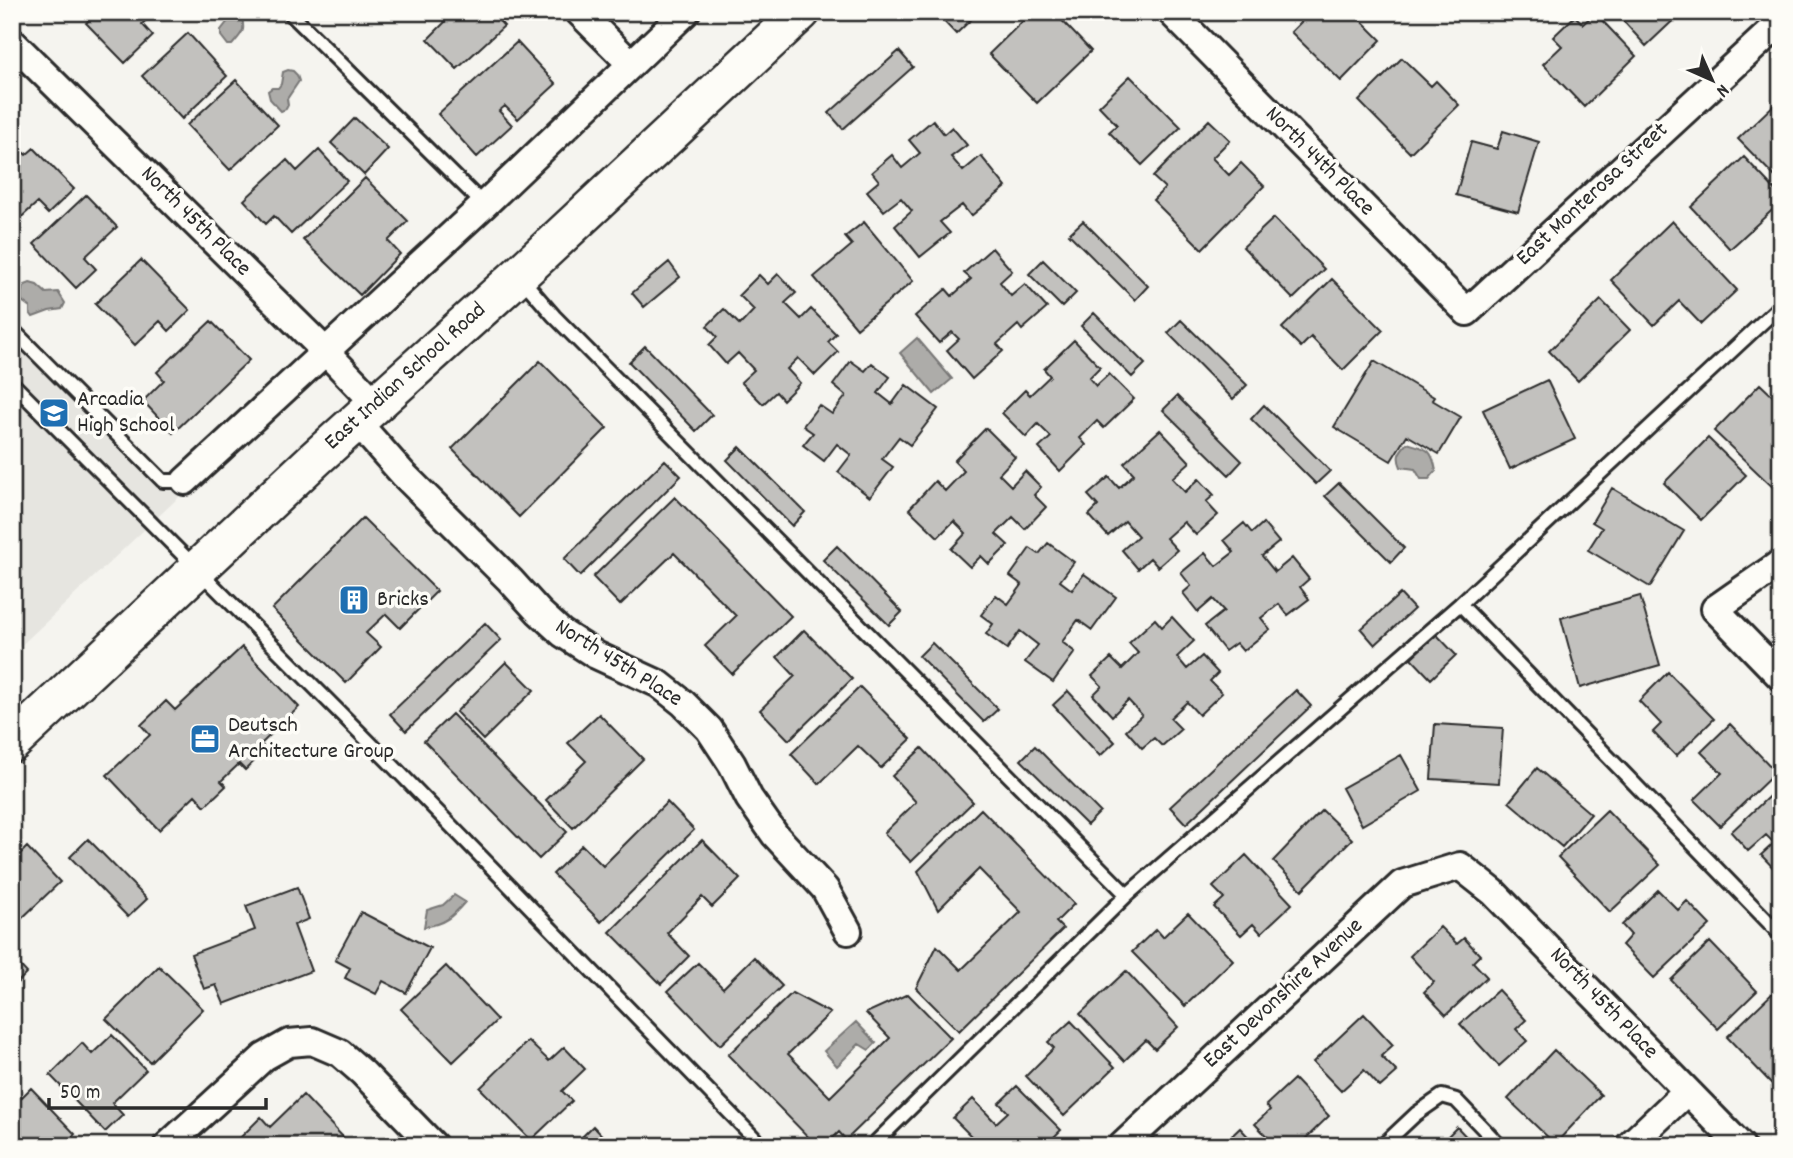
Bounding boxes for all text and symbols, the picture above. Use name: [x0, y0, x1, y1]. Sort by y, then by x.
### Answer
north arrow: [1678, 46, 1748, 116]
text: N: [1709, 77, 1734, 102]
street label: North 44th Place: [1256, 99, 1382, 225]
street label: East Monterosa Street: [1509, 115, 1677, 275]
street label: North 45th Place: [132, 159, 258, 285]
street label: East Indian School Road: [318, 295, 494, 459]
place label: Arcadia High School: [77, 384, 175, 443]
school or university icon: Arcadia High School: [37, 396, 71, 430]
building icon: Bricks: [337, 583, 371, 617]
place label: Bricks: [377, 584, 429, 617]
street label: North 45th Place: [548, 612, 688, 716]
place label: Deutsch Architecture Group: [228, 710, 394, 769]
office icon: Deutsch Architecture Group: [188, 722, 222, 756]
street label: East Devonshire Avenue: [1197, 911, 1371, 1077]
street label: North 45th Place: [1541, 940, 1665, 1068]
scale bar: [49, 1067, 266, 1111]
text: 50 m: [60, 1079, 100, 1109]

